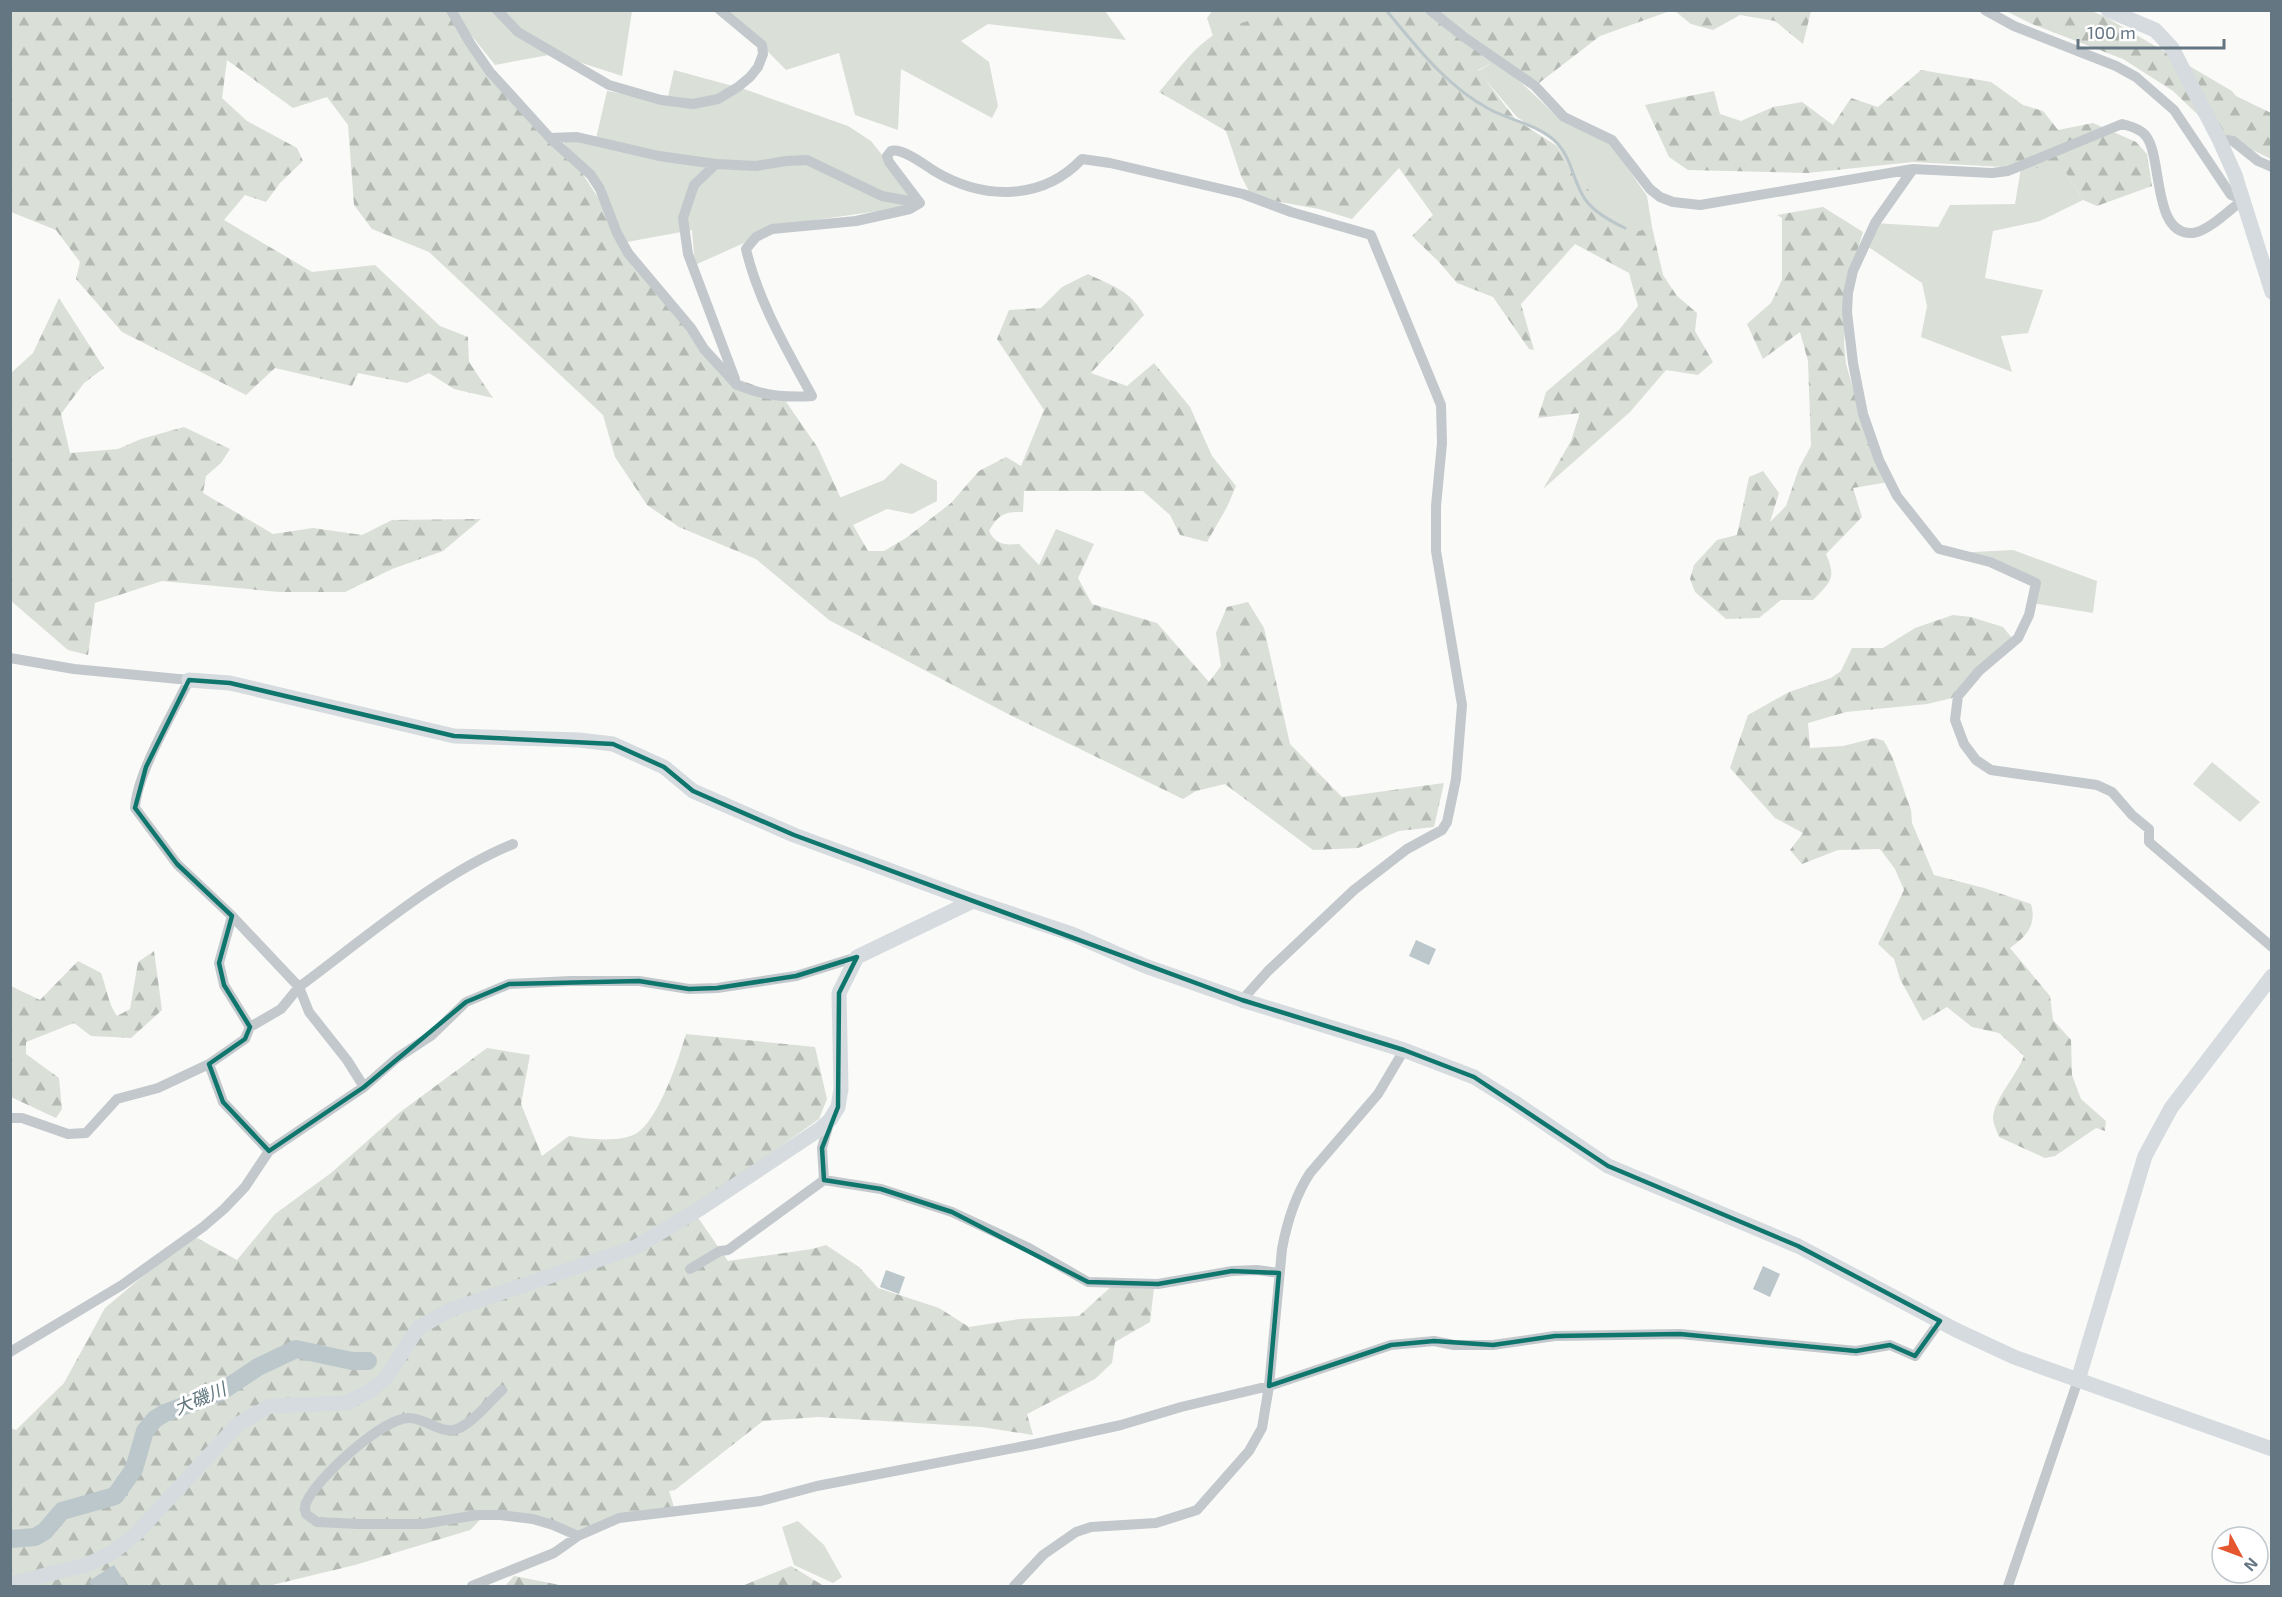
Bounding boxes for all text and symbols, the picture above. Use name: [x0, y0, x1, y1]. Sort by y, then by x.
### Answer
scale bar: [2078, 12, 2224, 50]
text: 100 m: [2087, 21, 2136, 43]
water label: 大磯川: [170, 1377, 231, 1419]
north arrow: [2210, 1525, 2270, 1585]
text: N: [2241, 1555, 2263, 1576]

